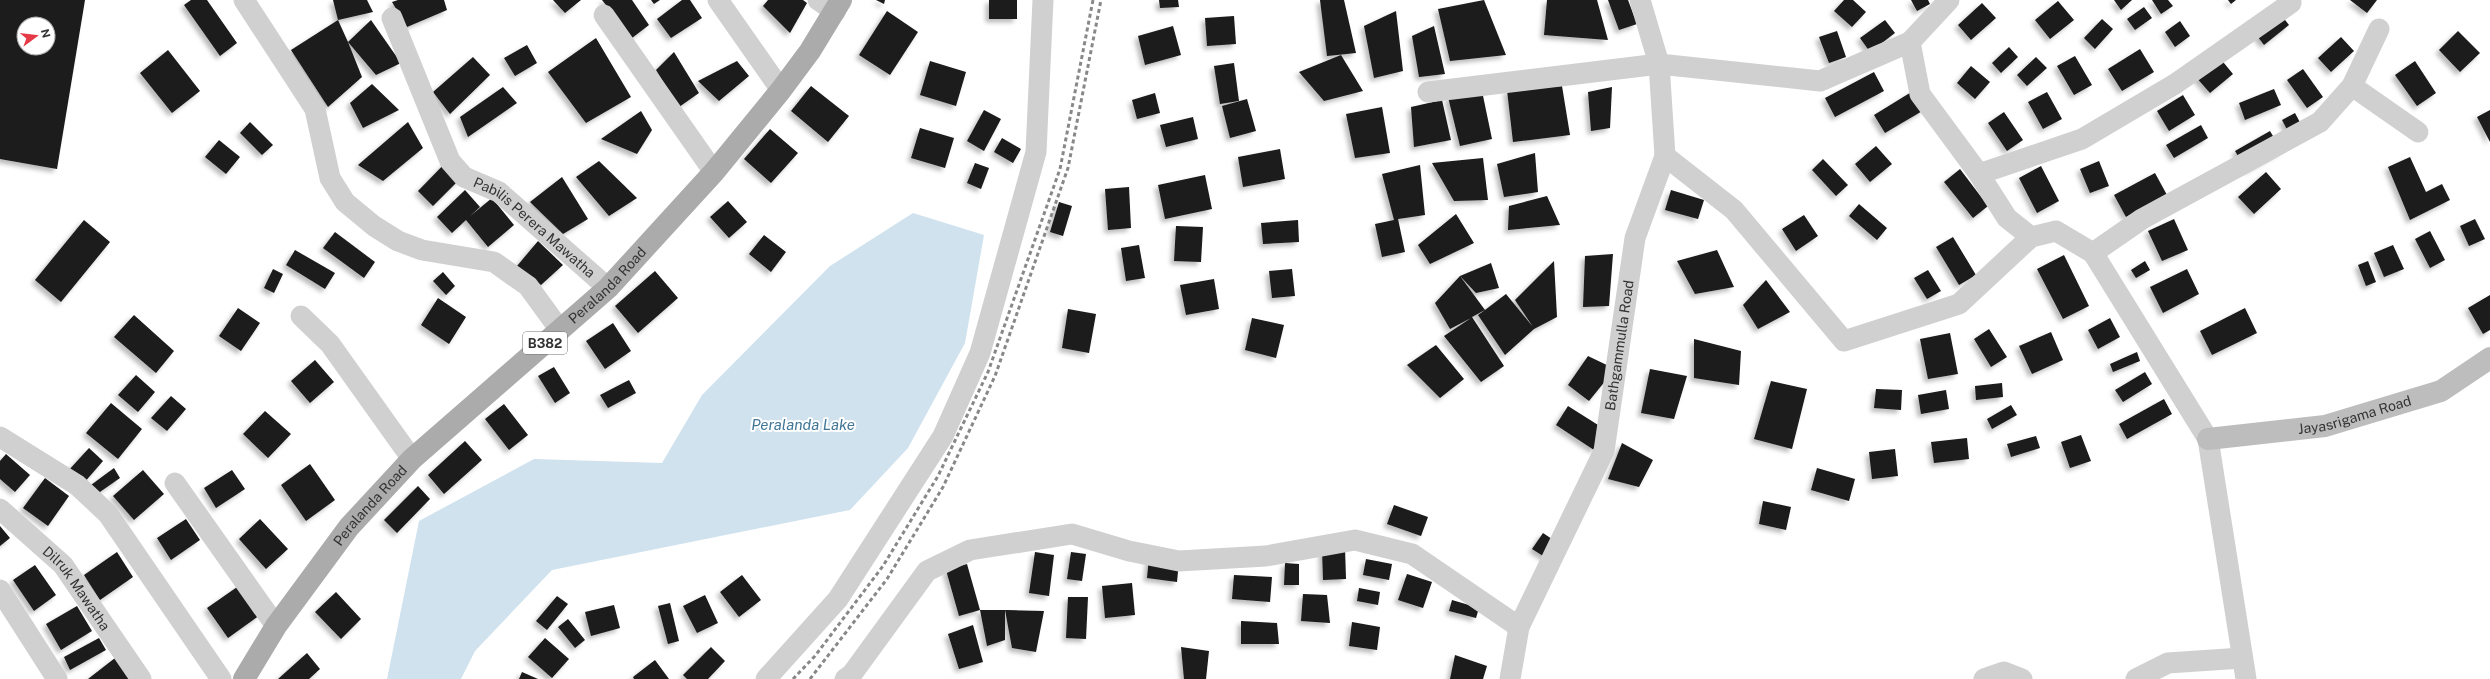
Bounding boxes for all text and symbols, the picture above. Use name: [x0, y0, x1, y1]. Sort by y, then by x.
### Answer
north arrow: [16, 16, 56, 56]
text: N: [39, 28, 53, 39]
street label: Pabilis Perera Mawatha: [471, 174, 598, 281]
street label: Peralanda Road: [565, 244, 649, 327]
street label: Bathgammulla Road: [1602, 279, 1637, 412]
road number: B382: [523, 332, 567, 354]
street label: Jayasrigama Road: [2297, 392, 2413, 437]
water label: Peralanda Lake: [751, 416, 855, 433]
street label: Peralanda Road: [330, 462, 410, 549]
street label: Dilruk Mawatha: [40, 543, 113, 634]

